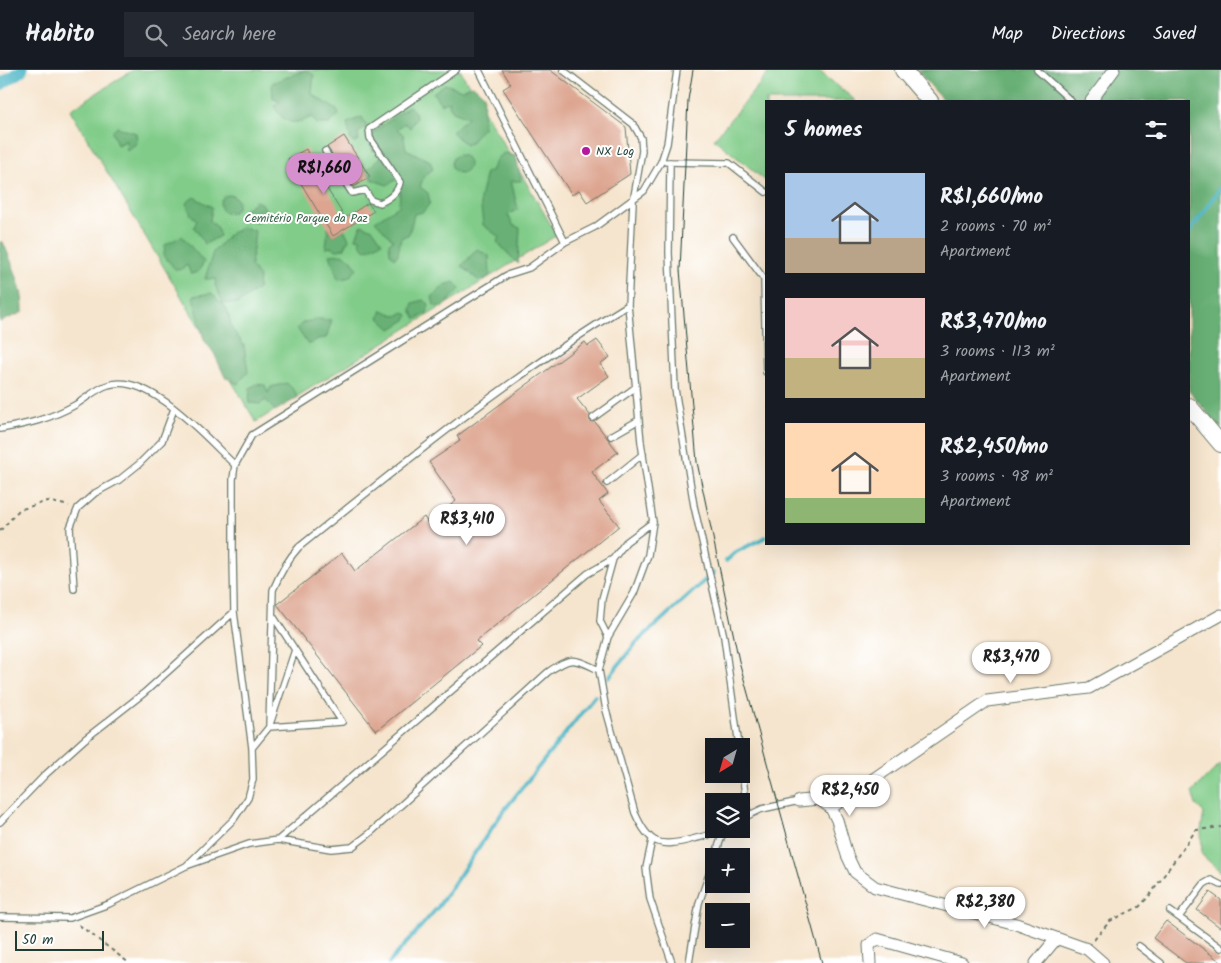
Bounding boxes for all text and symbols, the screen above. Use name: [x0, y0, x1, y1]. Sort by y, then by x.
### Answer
search box: [124, 12, 474, 57]
text: Habito: [25, 15, 94, 54]
text: Search here: [182, 20, 276, 50]
text: Map: [991, 20, 1023, 49]
text: Directions: [1051, 20, 1125, 49]
text: Saved: [1153, 20, 1196, 49]
icon: search: [142, 21, 170, 49]
text: 5 homes: [785, 114, 862, 147]
icon: filters: [1142, 116, 1170, 144]
place label: NX Log: [596, 142, 634, 161]
marker: NX Log: [580, 145, 592, 157]
pin: R$1,660: [278, 152, 370, 195]
text: R$1,660: [297, 156, 351, 181]
text: R$1,660/mo: [940, 181, 1043, 214]
icon: home: [825, 193, 885, 253]
park label: Cemitério Parque da Paz: [244, 209, 368, 228]
text: 2 rooms · 70 m²: [940, 214, 1051, 239]
text: Apartment: [940, 239, 1011, 264]
text: R$3,470/mo: [940, 306, 1047, 339]
icon: home: [825, 318, 885, 378]
text: 3 rooms · 113 m²: [940, 339, 1055, 364]
text: Apartment: [940, 364, 1011, 389]
text: R$2,450/mo: [940, 431, 1048, 464]
icon: home: [825, 443, 885, 503]
text: 3 rooms · 98 m²: [940, 464, 1053, 489]
text: Apartment: [940, 489, 1011, 514]
pin: R$3,410: [421, 504, 513, 546]
text: R$3,410: [440, 507, 494, 532]
pin: R$3,470: [965, 642, 1057, 684]
text: R$3,470: [983, 645, 1039, 670]
north arrow: [705, 738, 750, 782]
map controls: [705, 738, 750, 948]
pin: R$2,450: [804, 774, 896, 817]
text: R$2,450: [821, 778, 879, 803]
button: layers: [705, 793, 750, 838]
button: +: [705, 848, 750, 893]
pin: R$2,380: [939, 886, 1031, 929]
text: R$2,380: [955, 890, 1015, 915]
button: −: [705, 903, 750, 948]
scale bar: [15, 928, 104, 951]
text: 50 m: [22, 929, 53, 951]

